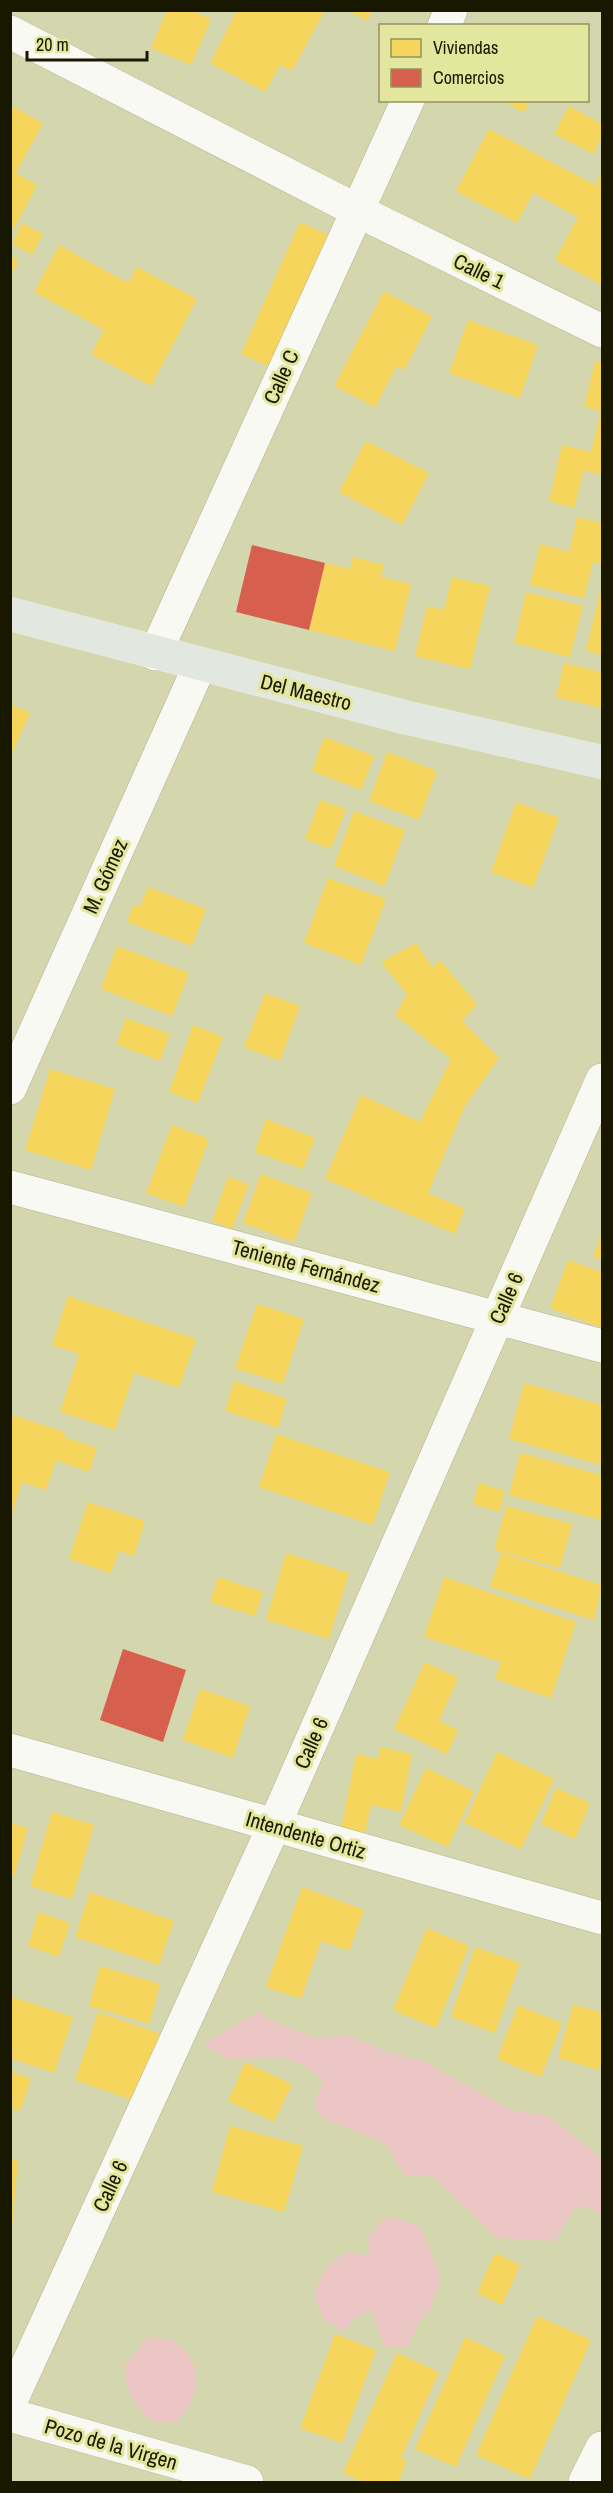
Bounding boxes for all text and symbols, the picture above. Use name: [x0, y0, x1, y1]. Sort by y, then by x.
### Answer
scale bar: [27, 24, 147, 62]
legend: [379, 24, 589, 102]
text: 20 m: [36, 32, 69, 57]
text: Viviendas: [433, 35, 498, 60]
text: Comercios: [433, 65, 504, 90]
street label: Calle 1: [449, 246, 510, 296]
street label: Calle C: [256, 345, 306, 409]
street label: Del Maestro: [257, 667, 355, 717]
street label: M. Gómez: [76, 833, 135, 918]
street label: Teniente Fernández: [229, 1232, 384, 1300]
street label: Calle 6: [482, 1268, 530, 1328]
street label: Calle 6: [287, 1713, 335, 1773]
street label: Intendente Ortiz: [243, 1804, 370, 1866]
street label: Calle 6: [86, 2156, 134, 2216]
street label: Pozo de la Virgen: [41, 2411, 181, 2477]

